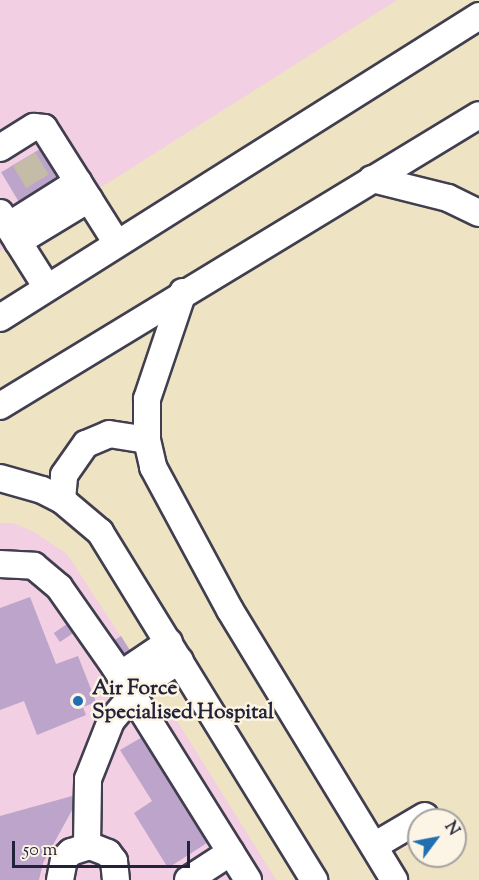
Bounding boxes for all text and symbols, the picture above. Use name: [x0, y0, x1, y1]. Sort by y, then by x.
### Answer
place label: Air Force Specialised Hospital: [92, 676, 274, 726]
marker: Air Force Specialised Hospital: [69, 692, 87, 710]
north arrow: [407, 808, 467, 868]
text: N: [438, 818, 464, 841]
scale bar: [15, 829, 194, 867]
text: 50 m: [23, 838, 57, 864]

